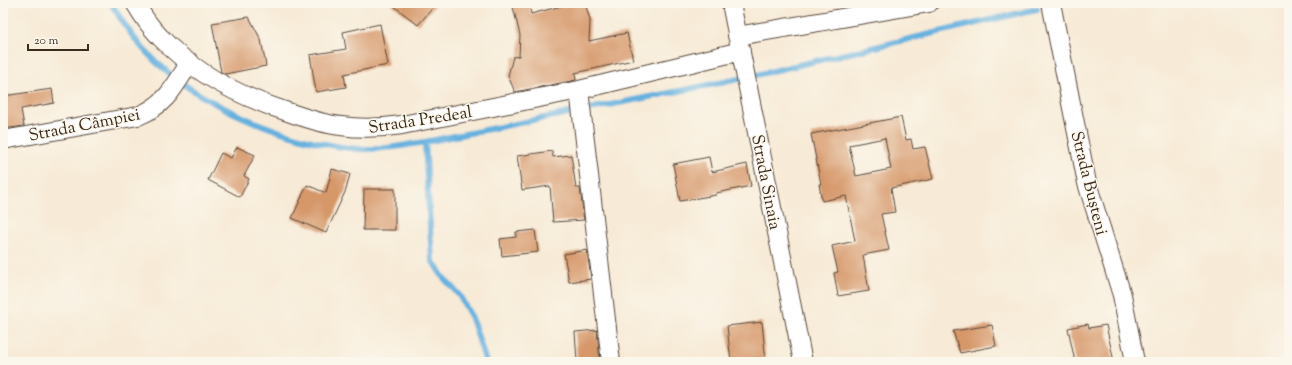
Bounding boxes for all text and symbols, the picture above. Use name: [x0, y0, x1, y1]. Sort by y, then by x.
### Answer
scale bar: [28, 26, 88, 52]
text: 20 m: [34, 32, 59, 50]
street label: Strada Predeal: [367, 101, 474, 141]
street label: Strada Câmpiei: [27, 103, 142, 149]
street label: Strada Bușteni: [1063, 129, 1113, 238]
street label: Strada Sinaia: [744, 133, 786, 232]

